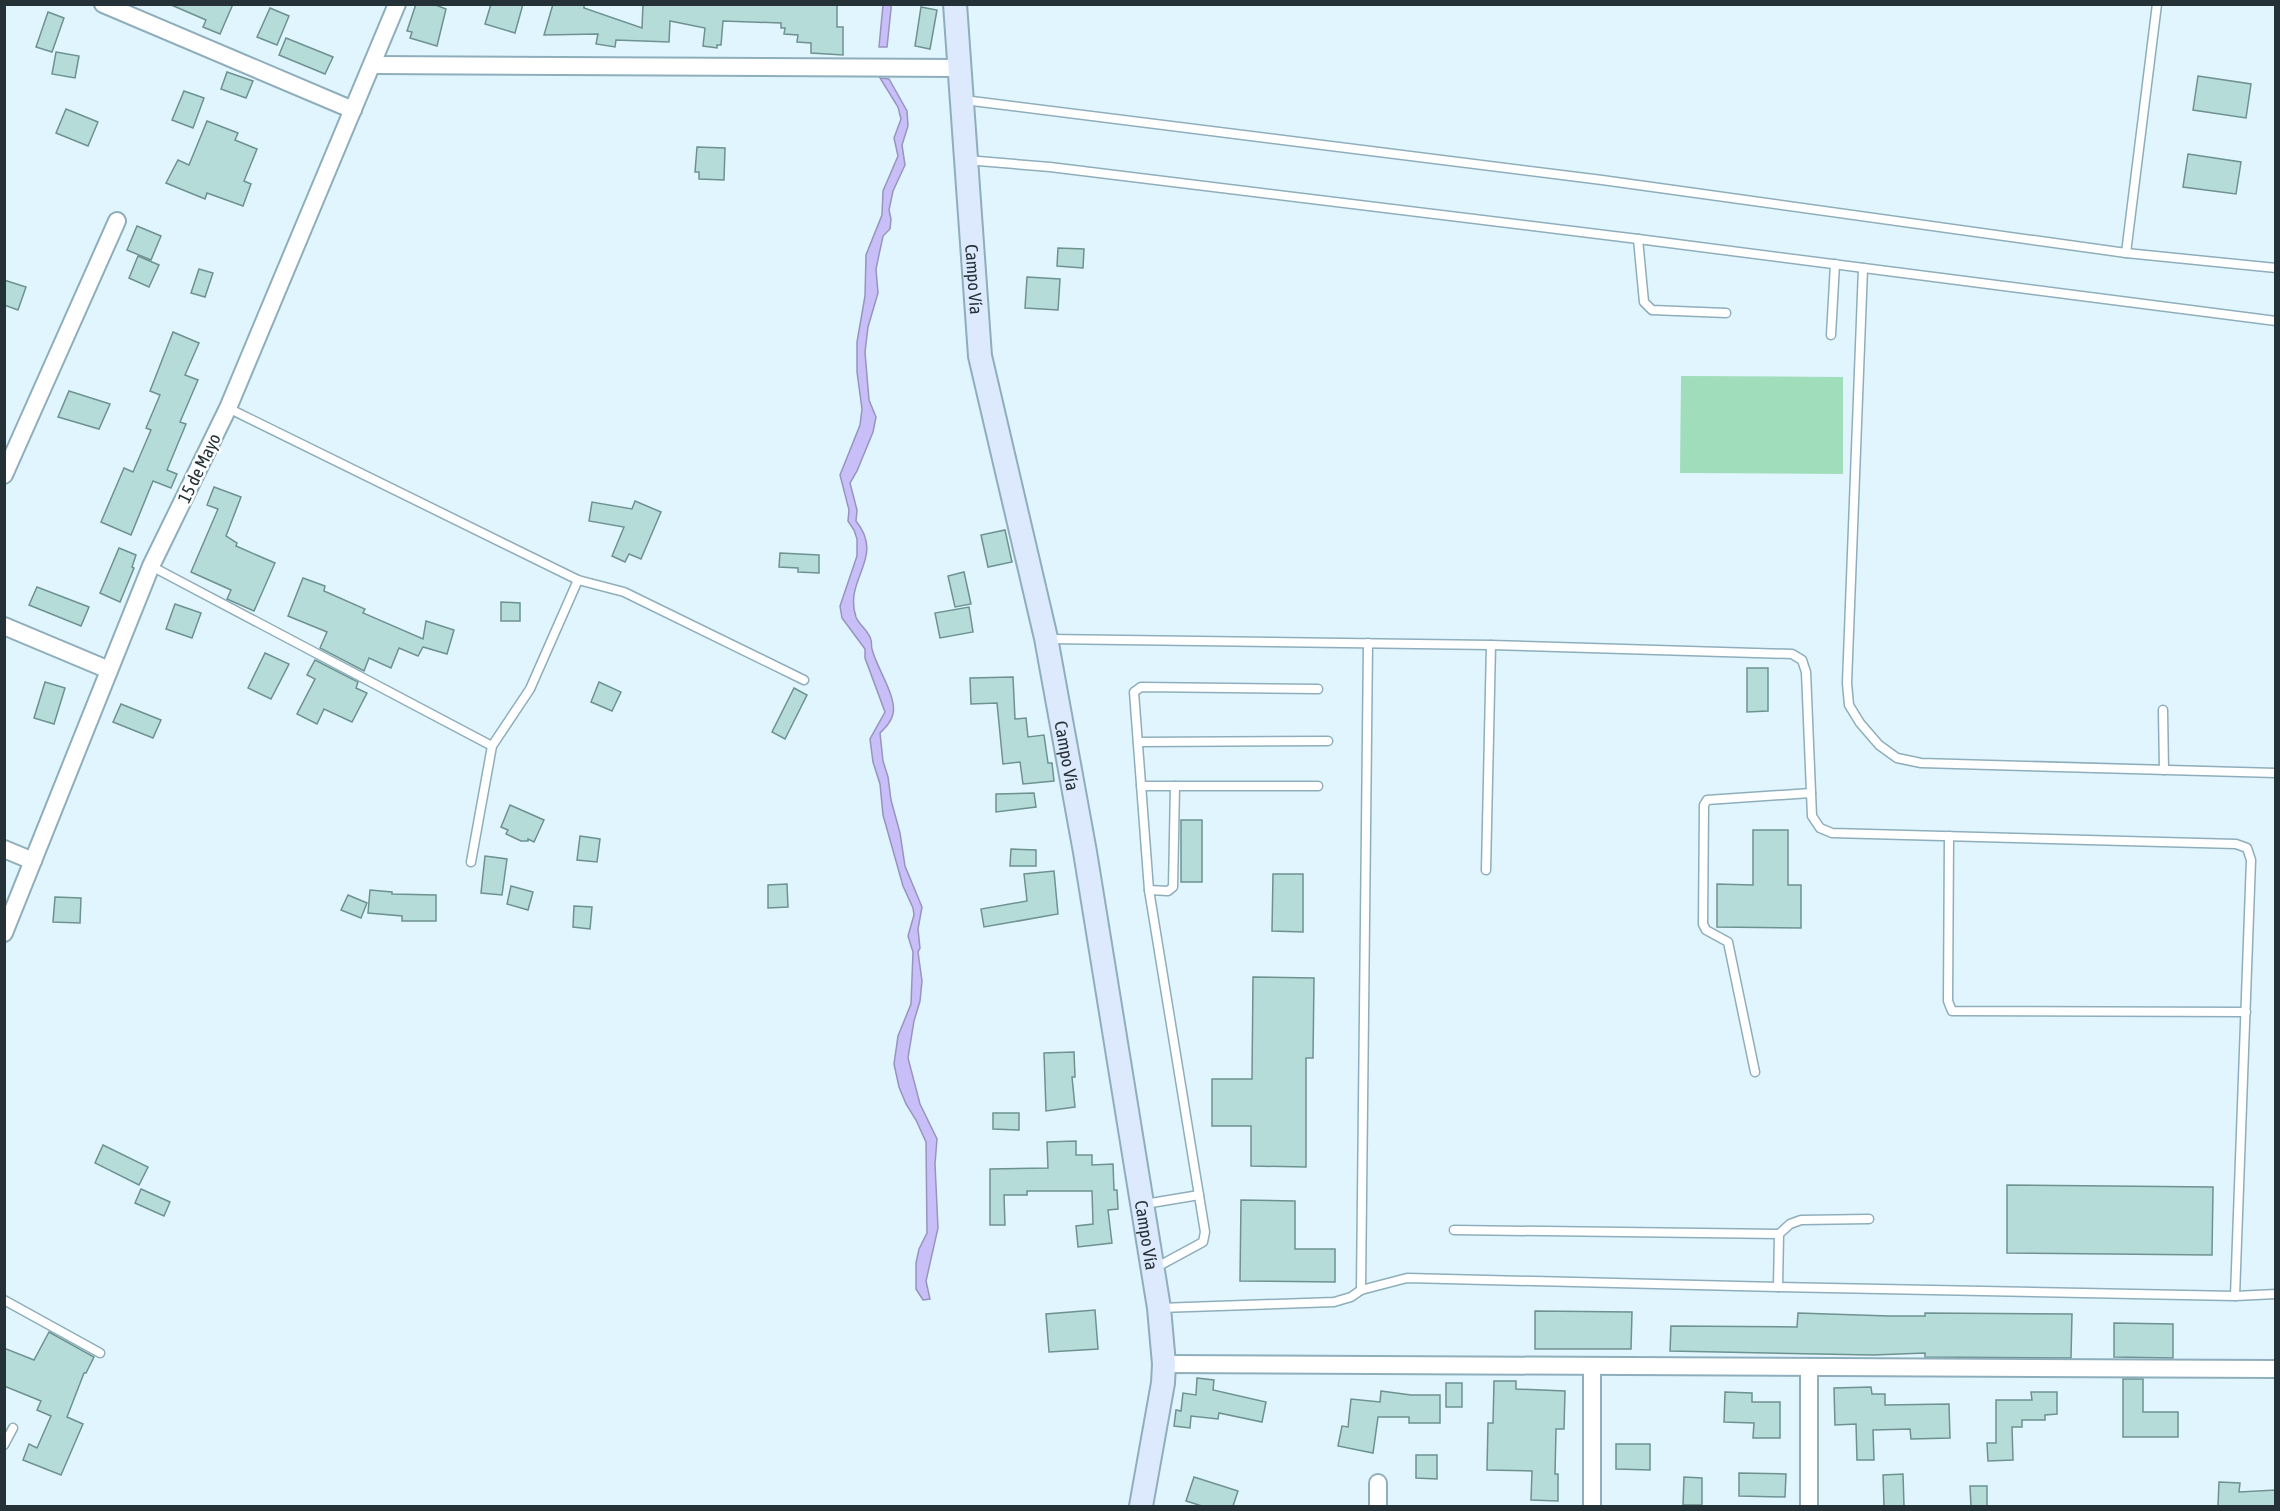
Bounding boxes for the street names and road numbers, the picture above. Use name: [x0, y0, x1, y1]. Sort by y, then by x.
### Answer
street label: Campo Vía: [962, 244, 988, 315]
street label: 15 de Mayo: [173, 430, 225, 506]
street label: Campo Vía: [1051, 719, 1084, 792]
street label: Campo Vía: [1131, 1199, 1163, 1271]

